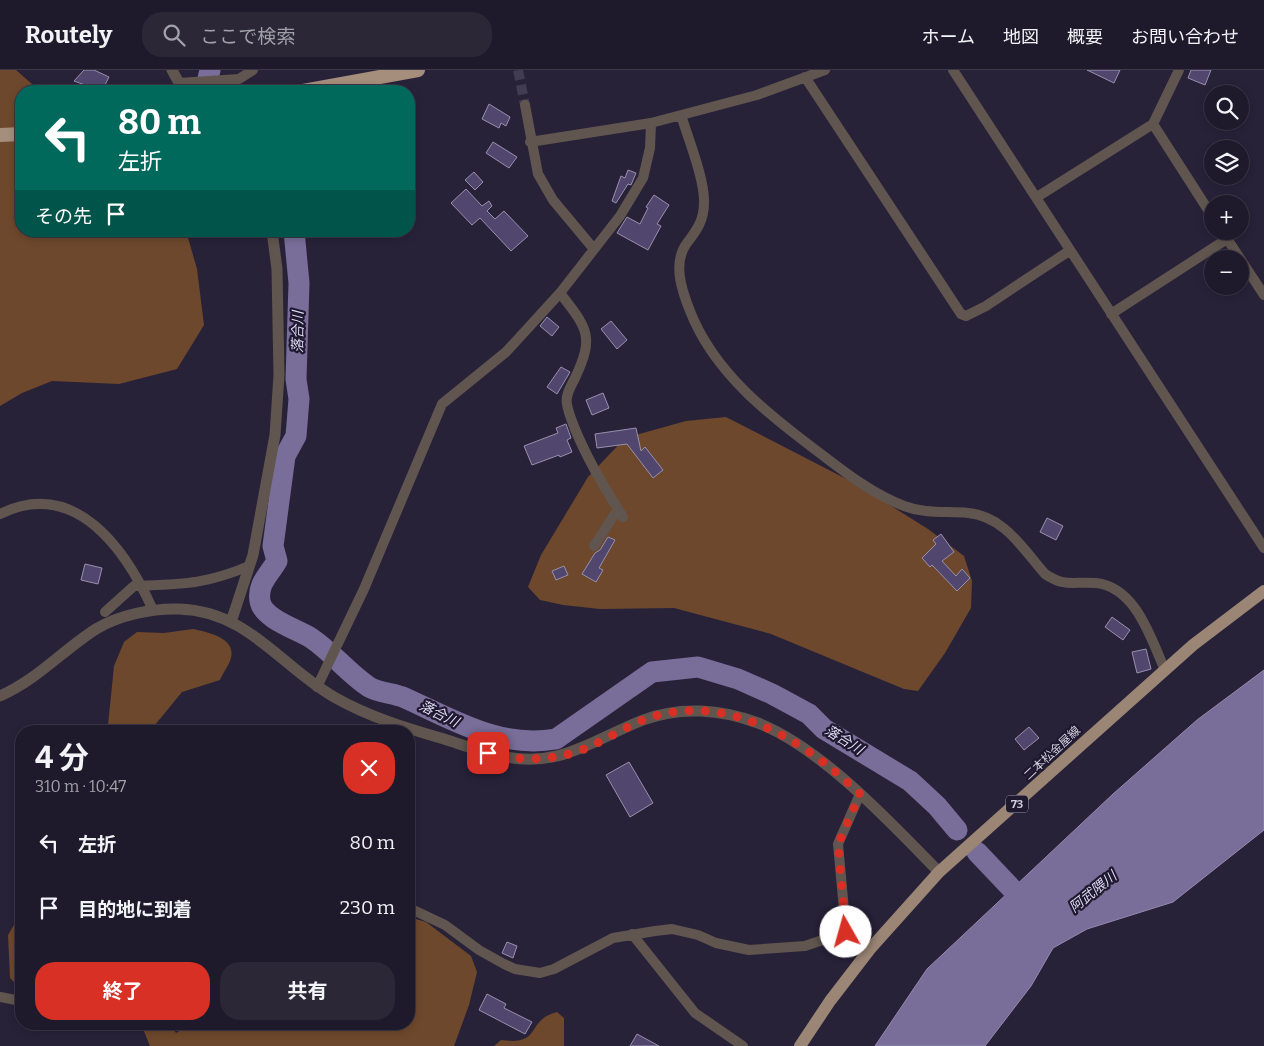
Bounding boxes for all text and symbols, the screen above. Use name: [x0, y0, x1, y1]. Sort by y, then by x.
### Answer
search box: [142, 12, 492, 57]
text: Routely: [25, 21, 112, 49]
icon: search: [160, 21, 188, 49]
text: ここで検索: [200, 25, 295, 48]
text: ホーム: [922, 26, 975, 48]
text: 地図: [1003, 26, 1039, 48]
text: 概要: [1067, 26, 1103, 48]
text: お問い合わせ: [1131, 26, 1239, 48]
map controls: [1204, 85, 1249, 295]
button: search: [1204, 85, 1249, 130]
text: 80 m: [118, 101, 201, 143]
icon: left: [35, 105, 100, 170]
button: layers: [1204, 140, 1249, 185]
text: 左折: [118, 148, 162, 175]
button: +: [1204, 195, 1249, 240]
icon: arrive: [102, 200, 130, 228]
text: その先: [35, 205, 92, 228]
button: −: [1204, 250, 1249, 295]
water label: 落合川: [289, 309, 307, 353]
water label: 落合川: [416, 697, 463, 732]
water label: 落合川: [822, 722, 868, 759]
street label: 二本松金屋線: [1021, 723, 1083, 783]
pin: [467, 732, 509, 774]
icon: arrive: [474, 739, 502, 767]
text: 4 分: [35, 740, 89, 776]
button: close: [343, 742, 395, 794]
text: 310 m · 10:47: [35, 777, 126, 796]
road number: 73: [1006, 796, 1028, 812]
icon: left: [35, 829, 63, 857]
text: 80 m: [349, 831, 395, 854]
text: 左折: [78, 833, 116, 856]
water label: 阿武隈川: [1066, 867, 1122, 916]
icon: arrive: [35, 894, 63, 922]
text: 230 m: [340, 896, 395, 919]
text: 目的地に到着: [78, 898, 192, 921]
position arrow: [819, 905, 871, 957]
button: 終了: [35, 962, 210, 1020]
button: 共有: [220, 962, 395, 1020]

